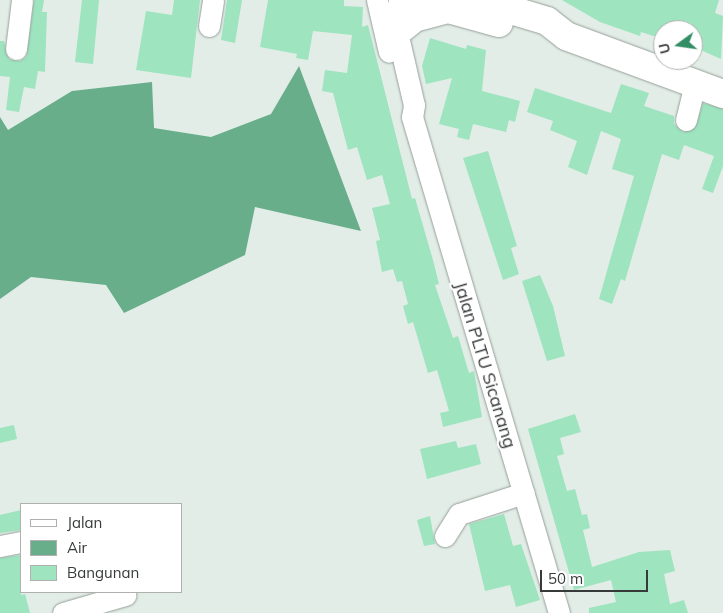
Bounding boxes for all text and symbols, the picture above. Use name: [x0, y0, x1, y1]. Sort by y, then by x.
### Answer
north arrow: [653, 20, 703, 70]
text: U: [654, 41, 674, 56]
street label: Jalan PLTU Sicanang: [449, 279, 521, 451]
legend: [20, 503, 182, 593]
text: Jalan: [67, 513, 102, 532]
text: Air: [67, 538, 87, 557]
scale bar: [543, 560, 650, 592]
text: Bangunan: [67, 563, 139, 582]
text: 50 m: [548, 569, 583, 588]

